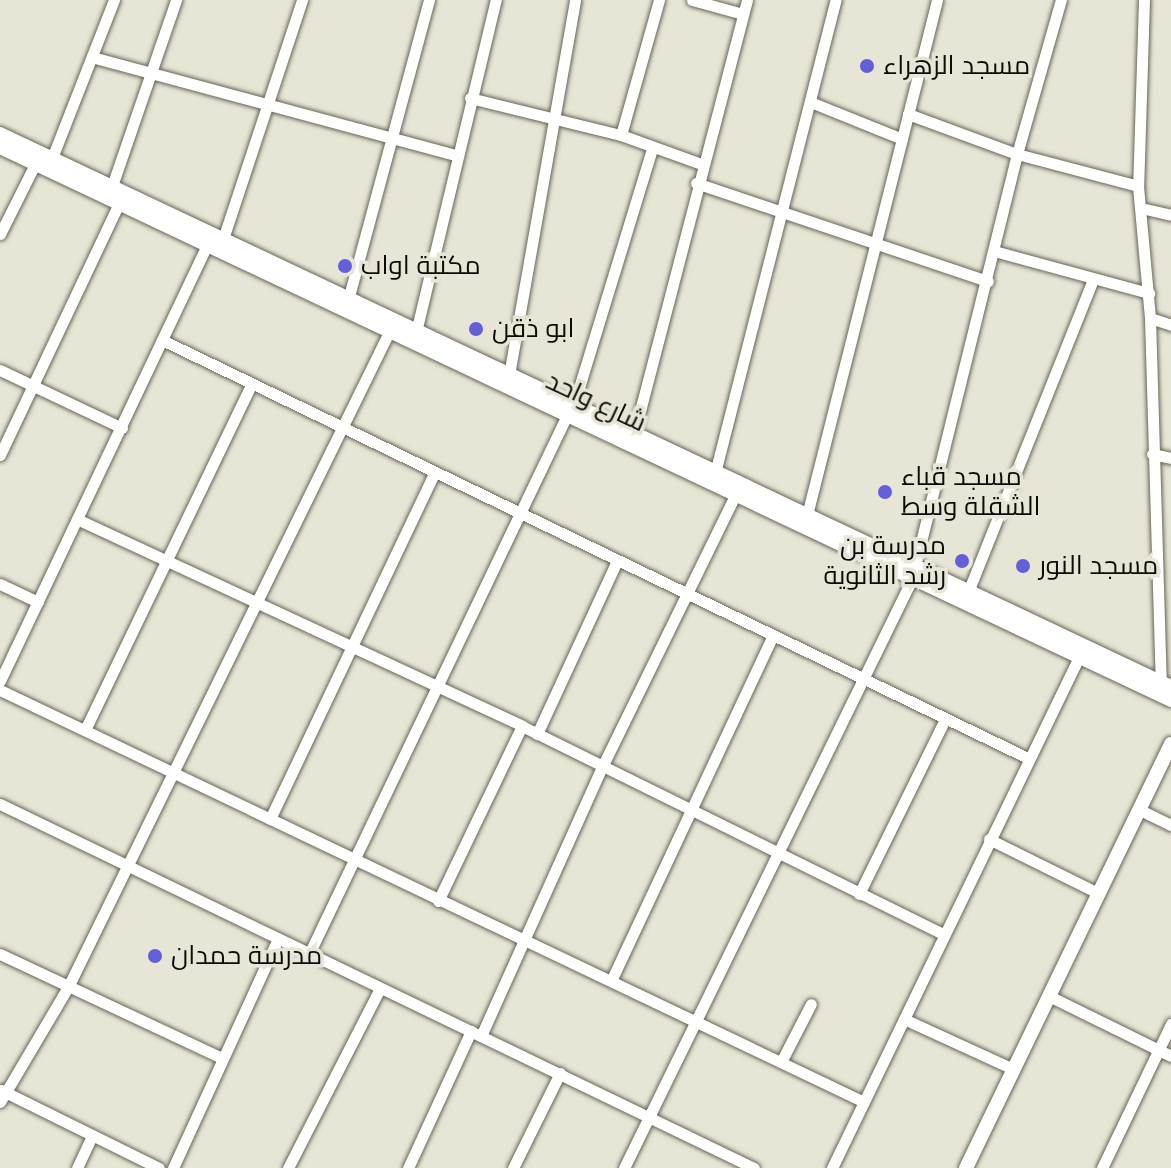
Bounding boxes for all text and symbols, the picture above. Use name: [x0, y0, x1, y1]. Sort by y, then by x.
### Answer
place label: مسجد الزهراء: [883, 50, 1030, 82]
marker: مسجد الزهراء: [858, 57, 876, 75]
place label: مكتبة اواب: [361, 250, 481, 282]
marker: مكتبة اواب: [336, 257, 354, 275]
place label: ابو ذقن: [492, 313, 574, 345]
marker: ابو ذقن: [467, 320, 485, 338]
street label: شارع واحد: [541, 365, 651, 439]
place label: مسجد قباء الشقلة وسط: [901, 461, 1040, 522]
marker: مسجد قباء الشقلة وسط: [876, 483, 894, 501]
place label: مدرسة بن رشد الثانوية: [823, 530, 946, 592]
place label: مسجد النور: [1039, 550, 1158, 582]
marker: مدرسة بن رشد الثانوية: [953, 552, 971, 570]
marker: مسجد النور: [1014, 557, 1032, 575]
place label: مدرسة حمدان: [171, 940, 322, 972]
marker: مدرسة حمدان: [146, 947, 164, 965]

